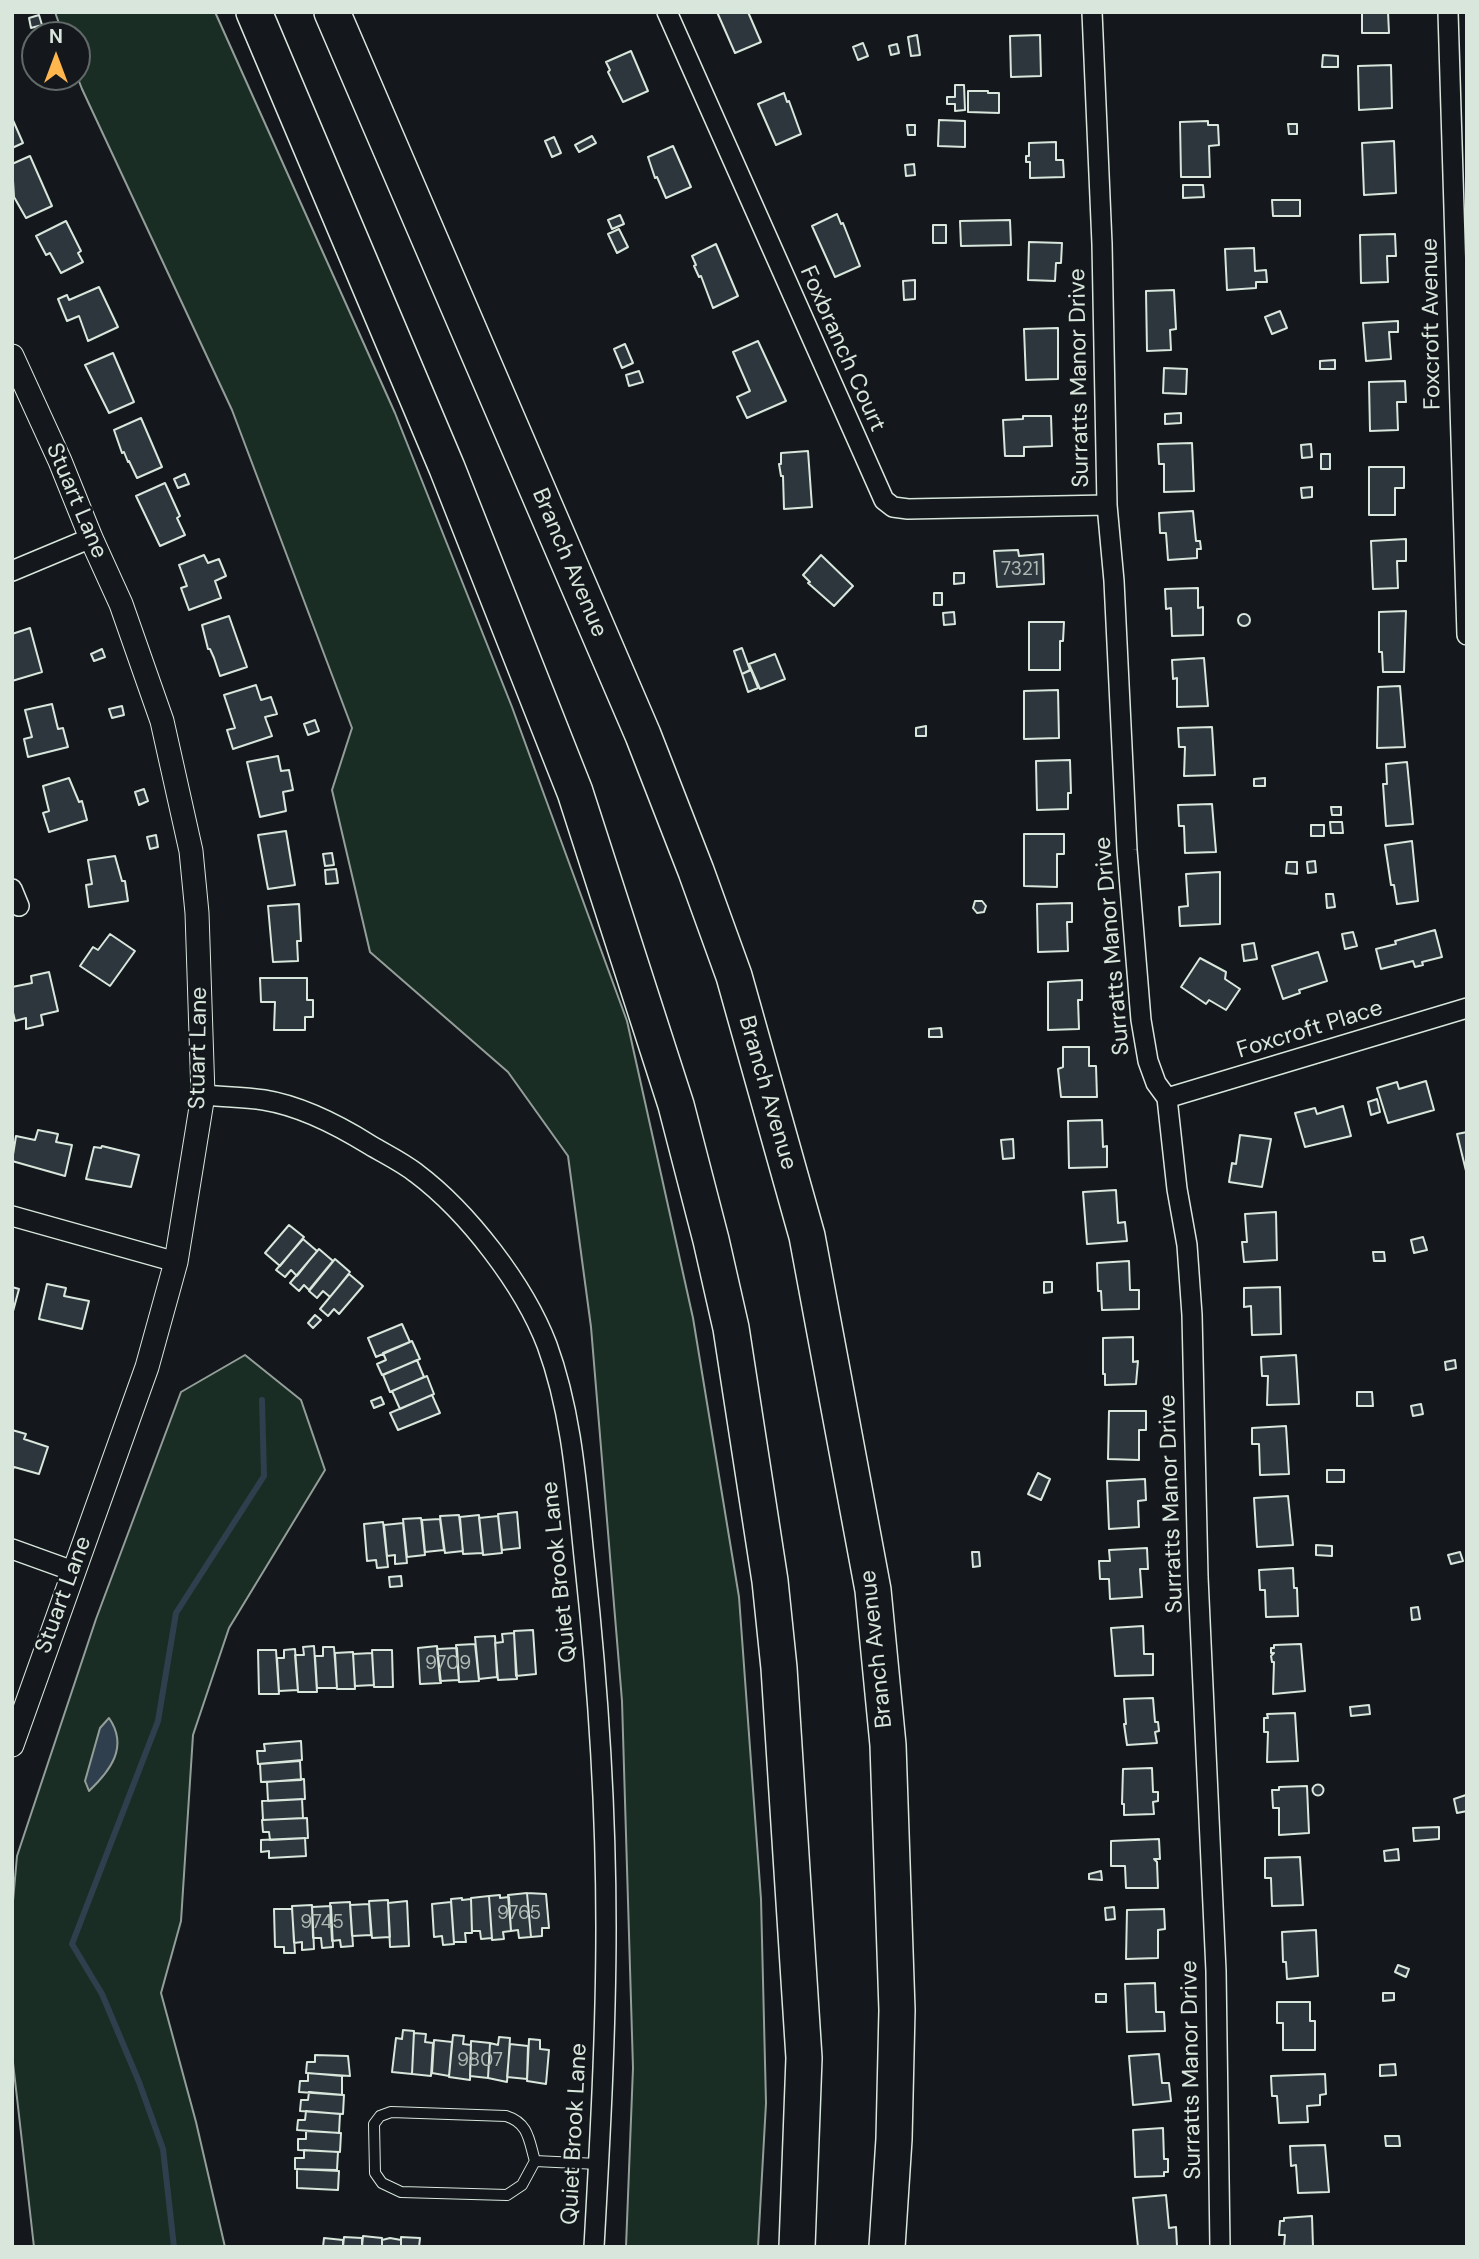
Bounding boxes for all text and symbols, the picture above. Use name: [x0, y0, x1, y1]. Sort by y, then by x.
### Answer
north arrow: [21, 21, 91, 91]
text: N: [49, 24, 63, 49]
street label: Foxcroft Avenue: [1417, 238, 1447, 410]
street label: Foxbranch Court: [793, 262, 891, 436]
street label: Surratts Manor Drive: [1064, 268, 1096, 488]
street label: Stuart Lane: [39, 439, 113, 563]
street label: Branch Avenue: [525, 485, 613, 641]
house number: 7321: [1001, 559, 1039, 581]
street label: Surratts Manor Drive: [1090, 836, 1136, 1056]
street label: Stuart Lane: [184, 986, 214, 1110]
street label: Foxcroft Place: [1234, 995, 1386, 1065]
street label: Branch Avenue: [732, 1013, 802, 1173]
street label: Surratts Manor Drive: [1154, 1394, 1190, 1614]
street label: Quiet Brook Lane: [537, 1480, 583, 1664]
street label: Stuart Lane: [30, 1533, 98, 1657]
street label: Branch Avenue: [855, 1569, 899, 1729]
house number: 9709: [425, 1653, 471, 1675]
house number: 9765: [497, 1903, 541, 1925]
house number: 9745: [300, 1912, 344, 1934]
street label: Surratts Manor Drive: [1176, 1960, 1208, 2180]
street label: Quiet Brook Lane: [556, 2042, 594, 2226]
house number: 9807: [457, 2050, 503, 2072]

